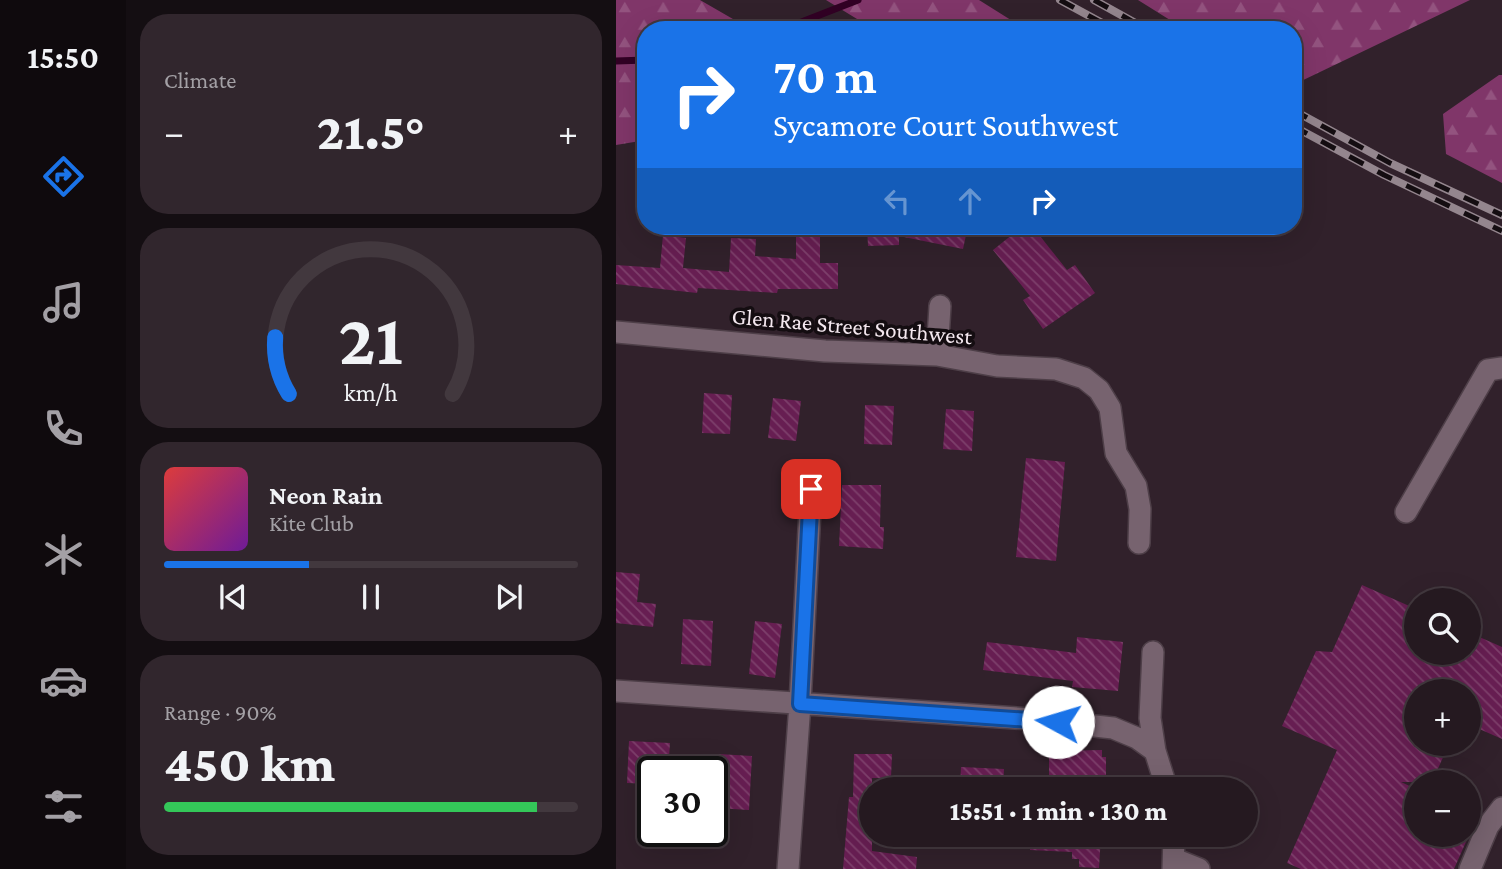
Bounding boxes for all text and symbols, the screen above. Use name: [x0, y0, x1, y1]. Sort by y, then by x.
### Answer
text: 15:50: [27, 39, 99, 75]
icon: right: [658, 49, 749, 140]
text: 70 m: [773, 49, 877, 104]
text: Climate: [164, 67, 236, 93]
text: 21.5°: [317, 102, 425, 160]
text: Sycamore Court Southwest: [773, 107, 1118, 143]
text: −: [164, 111, 184, 153]
text: +: [558, 111, 578, 153]
icon: directions: [39, 152, 88, 201]
icon: left: [878, 182, 916, 220]
icon: ahead: [951, 182, 989, 220]
icon: right: [1024, 182, 1062, 220]
icon: music: [39, 278, 88, 327]
text: 21: [339, 299, 403, 380]
street label: Glen Rae Street Southwest: [731, 303, 974, 349]
text: km/h: [344, 378, 398, 405]
icon: phone: [39, 404, 88, 453]
pin: [781, 459, 841, 519]
icon: arrive: [792, 470, 830, 508]
text: Neon Rain: [269, 481, 383, 510]
text: Kite Club: [269, 510, 354, 536]
icon: climate: [39, 530, 88, 579]
icon: previous: [214, 578, 252, 616]
icon: pause: [352, 578, 390, 616]
icon: next: [490, 578, 528, 616]
map controls: [1404, 588, 1481, 847]
button: search: [1404, 588, 1481, 665]
icon: car: [39, 656, 88, 705]
button: +: [1404, 679, 1481, 756]
position arrow: [1021, 685, 1095, 759]
text: Range · 90%: [164, 699, 277, 725]
text: 450 km: [164, 734, 335, 792]
speed limit sign: 30: [637, 756, 728, 847]
button: −: [1404, 770, 1481, 847]
icon: filters: [39, 782, 88, 831]
text: 15:51 · 1 min · 130 m: [950, 797, 1167, 826]

